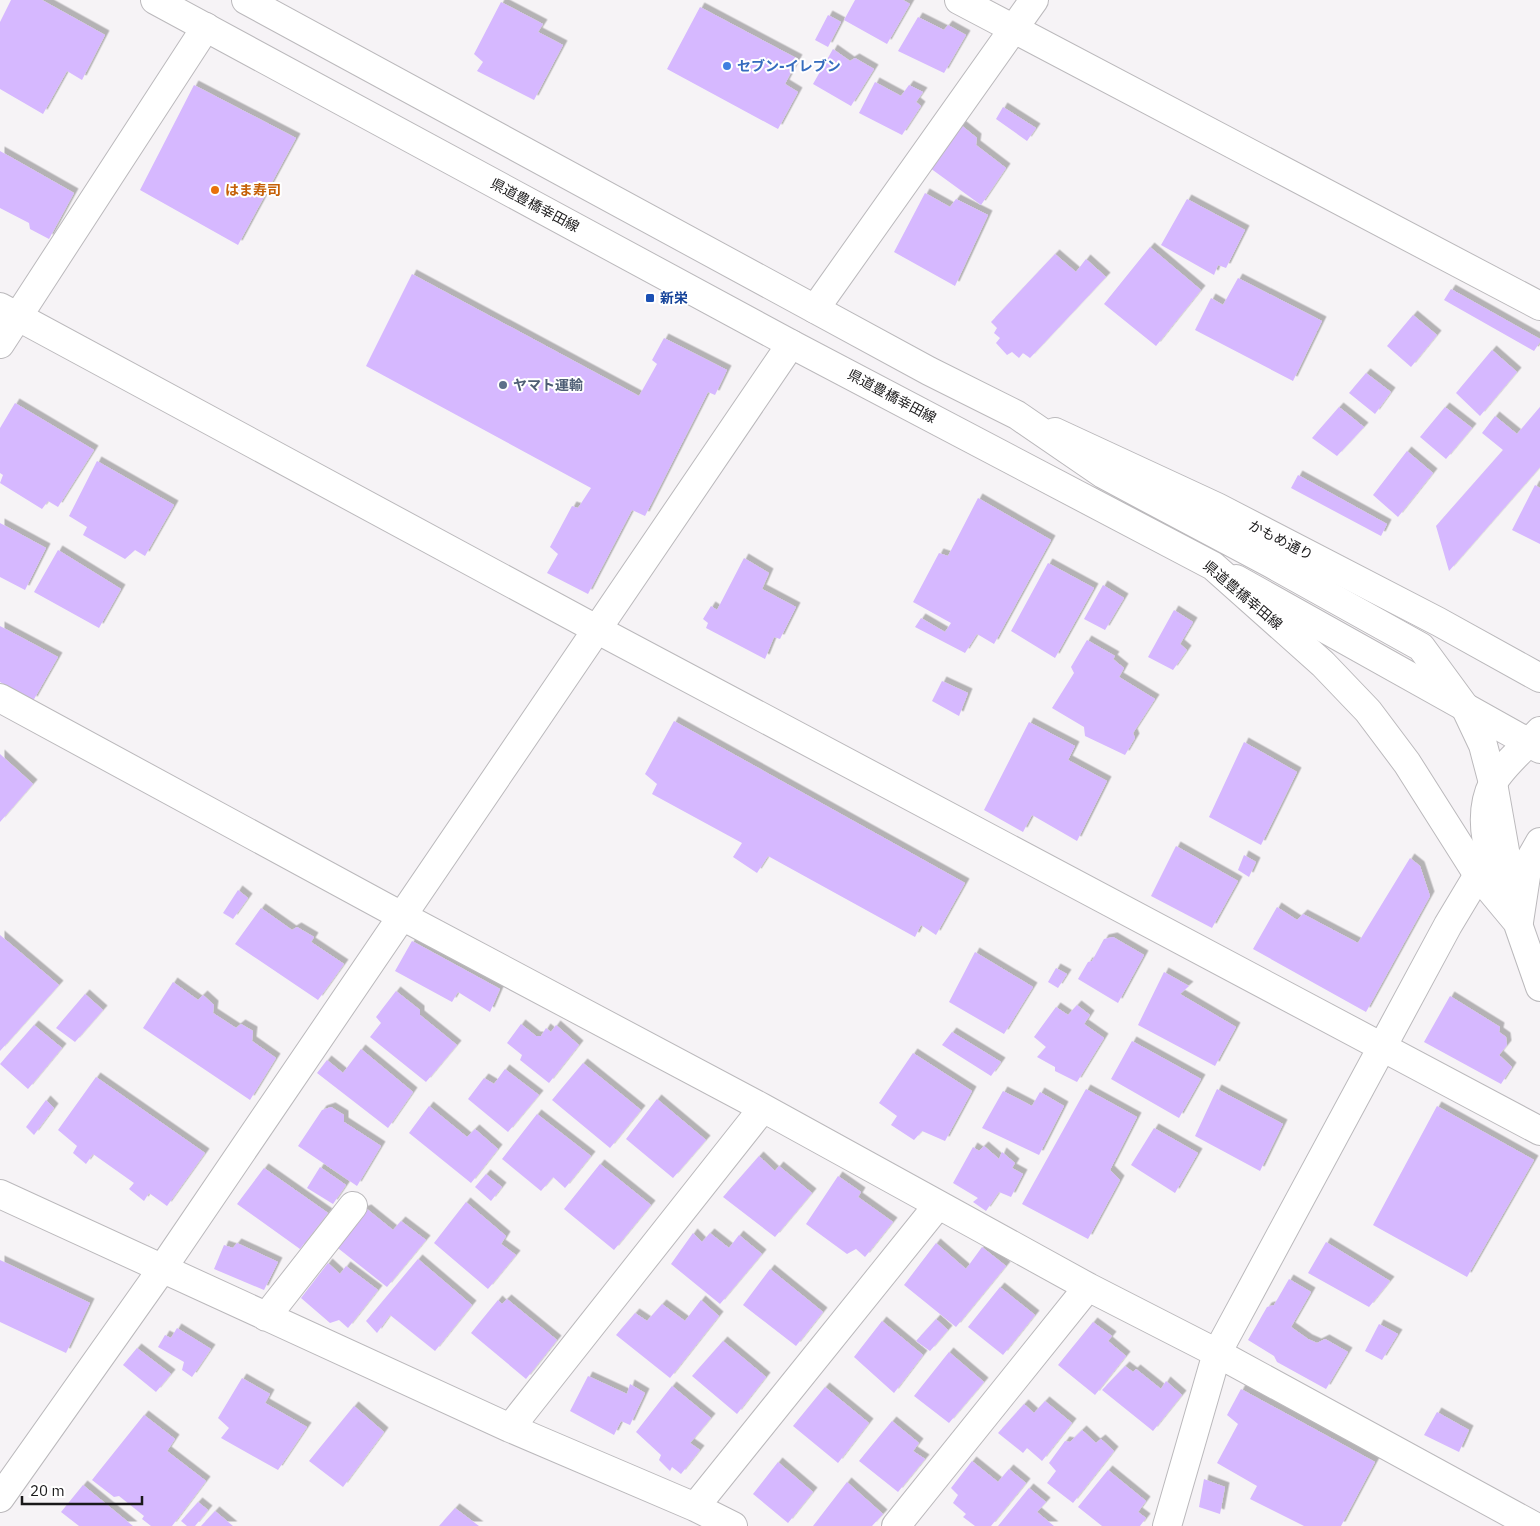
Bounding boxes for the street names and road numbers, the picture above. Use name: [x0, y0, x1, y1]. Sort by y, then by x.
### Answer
street label: 県道豊橋幸田線: [488, 174, 582, 236]
street label: 県道豊橋幸田線: [845, 365, 939, 427]
street label: かもめ通り: [1246, 516, 1316, 564]
street label: 県道豊橋幸田線: [1200, 557, 1286, 633]

